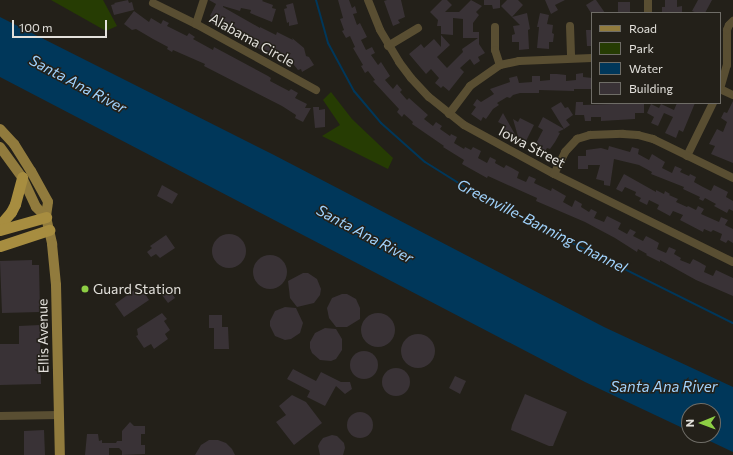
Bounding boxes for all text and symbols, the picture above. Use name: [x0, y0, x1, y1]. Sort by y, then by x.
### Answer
street label: Alabama Circle: [206, 10, 298, 70]
scale bar: [14, 12, 109, 38]
legend: [591, 12, 721, 104]
text: 100 m: [19, 20, 53, 34]
text: Road: [629, 21, 657, 35]
text: Park: [629, 41, 654, 55]
water label: Santa Ana River: [26, 51, 130, 117]
text: Water: [629, 61, 663, 75]
text: Building: [629, 81, 673, 95]
street label: Iowa Street: [496, 123, 568, 171]
water label: Greenville-Banning Channel: [454, 175, 630, 277]
water label: Santa Ana River: [313, 201, 417, 267]
place label: Guard Station: [93, 281, 181, 297]
marker: Guard Station: [80, 284, 90, 294]
street label: Ellis Avenue: [34, 298, 52, 374]
water label: Santa Ana River: [610, 378, 718, 396]
north arrow: [681, 403, 721, 443]
text: N: [683, 419, 696, 427]

